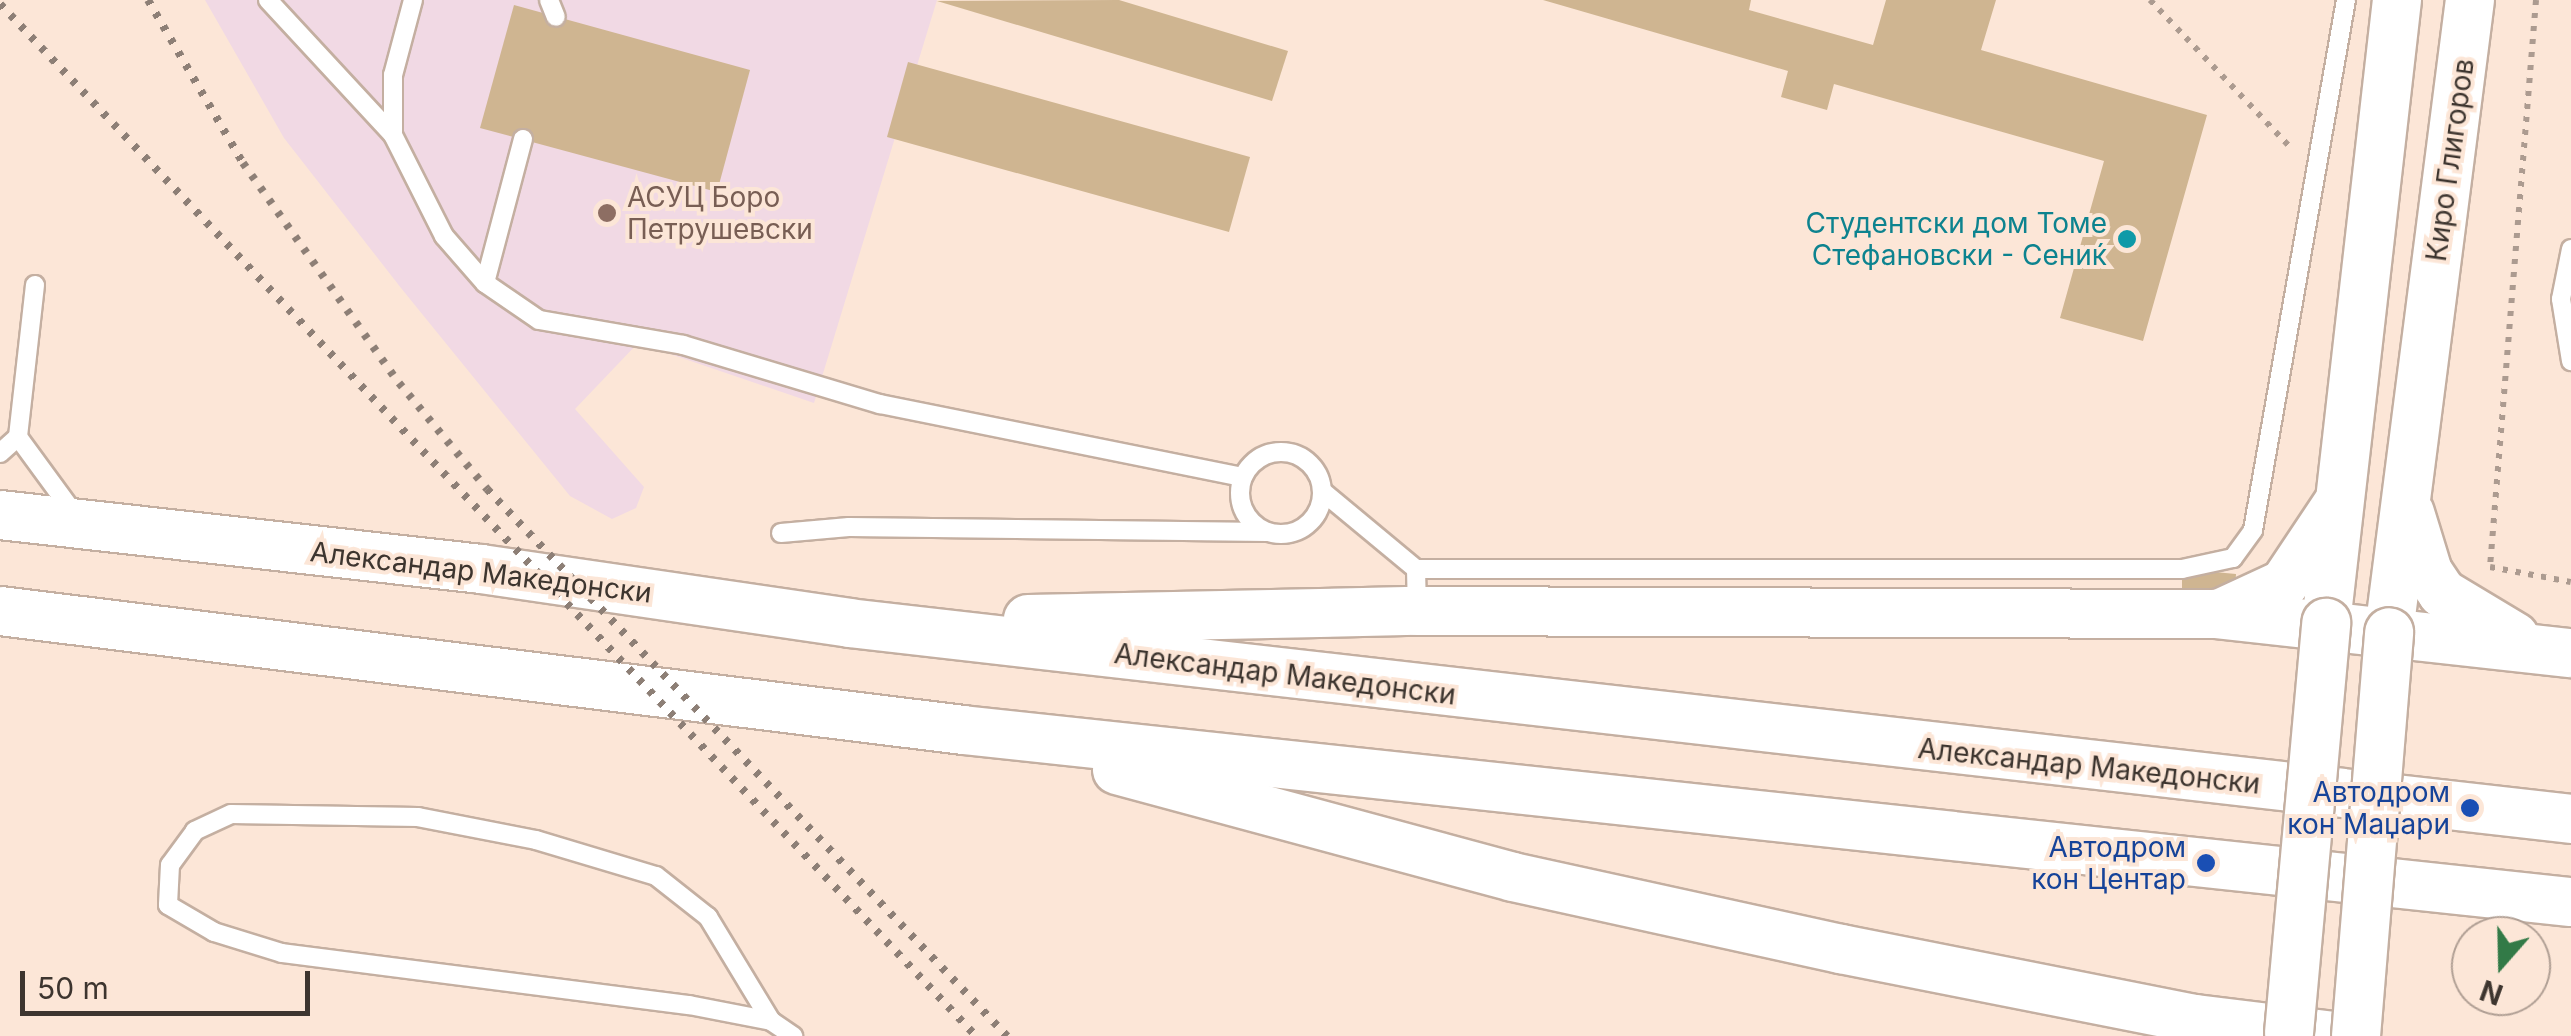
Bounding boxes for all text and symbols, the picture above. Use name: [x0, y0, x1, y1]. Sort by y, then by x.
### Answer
street label: Киро Глигоров: [2419, 56, 2481, 264]
place label: АСУЦ Боро Петрушевски: [627, 180, 813, 246]
marker: АСУЦ Боро Петрушевски: [596, 202, 618, 224]
place label: Студентски дом Томе Стефановски - Сениќ: [1806, 206, 2107, 272]
marker: Студентски дом Томе Стефановски - Сениќ: [2116, 228, 2138, 250]
street label: Александар Македонски: [308, 534, 654, 610]
street label: Александар Македонски: [1112, 636, 1458, 712]
street label: Александар Македонски: [1916, 731, 2262, 801]
place label: Автодром кон Маџари: [2287, 775, 2450, 841]
marker: Автодром кон Маџари: [2459, 797, 2481, 819]
place label: Автодром кон Центар: [2031, 830, 2186, 896]
marker: Автодром кон Центар: [2195, 852, 2217, 874]
north arrow: [2451, 916, 2551, 1016]
scale bar: [25, 951, 315, 1013]
text: 50 m: [37, 970, 109, 1006]
text: N: [2476, 973, 2507, 1012]

